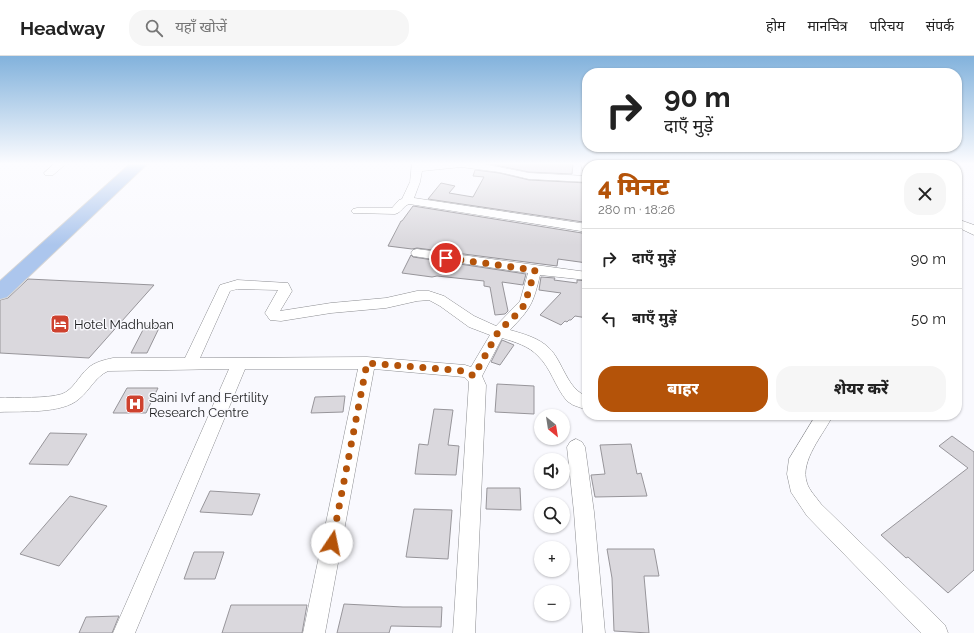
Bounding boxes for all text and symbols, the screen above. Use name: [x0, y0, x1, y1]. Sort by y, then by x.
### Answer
search box: [129, 10, 409, 46]
text: Headway: [20, 17, 105, 39]
icon: search: [143, 17, 165, 39]
text: यहाँ खोजें: [175, 18, 227, 36]
text: होम: [766, 18, 785, 34]
text: मानचित्र: [807, 18, 848, 34]
text: परिचय: [870, 18, 904, 34]
text: संपर्क: [926, 18, 954, 34]
text: 90 m: [664, 81, 730, 114]
icon: right: [598, 84, 650, 136]
text: दाएँ मुड़ें: [664, 115, 713, 136]
text: 4 मिनट: [598, 172, 669, 201]
button: close: [904, 173, 946, 215]
text: 280 m · 18:26: [598, 202, 675, 217]
pin: [429, 241, 463, 275]
icon: arrive: [435, 247, 457, 269]
icon: right: [598, 248, 620, 270]
text: दाएँ मुड़ें: [632, 249, 676, 267]
text: 90 m: [910, 250, 946, 268]
icon: left: [598, 308, 620, 330]
text: बाएँ मुड़ें: [632, 309, 677, 327]
text: 50 m: [911, 310, 946, 328]
hotel icon: Hotel Madhuban: [49, 313, 71, 335]
place label: Hotel Madhuban: [74, 317, 174, 332]
button: बाहर: [598, 366, 768, 412]
button: शेयर करें: [776, 366, 946, 412]
place label: Saini Ivf and Fertility Research Centre: [149, 390, 268, 420]
hospital icon: Saini Ivf and Fertility Research Centre: [124, 393, 146, 415]
north arrow: [534, 409, 570, 445]
map controls: [534, 409, 570, 621]
button: sound: [534, 453, 570, 489]
button: search: [534, 497, 570, 533]
position arrow: [311, 522, 353, 564]
button: +: [534, 541, 570, 577]
button: −: [534, 585, 570, 621]

